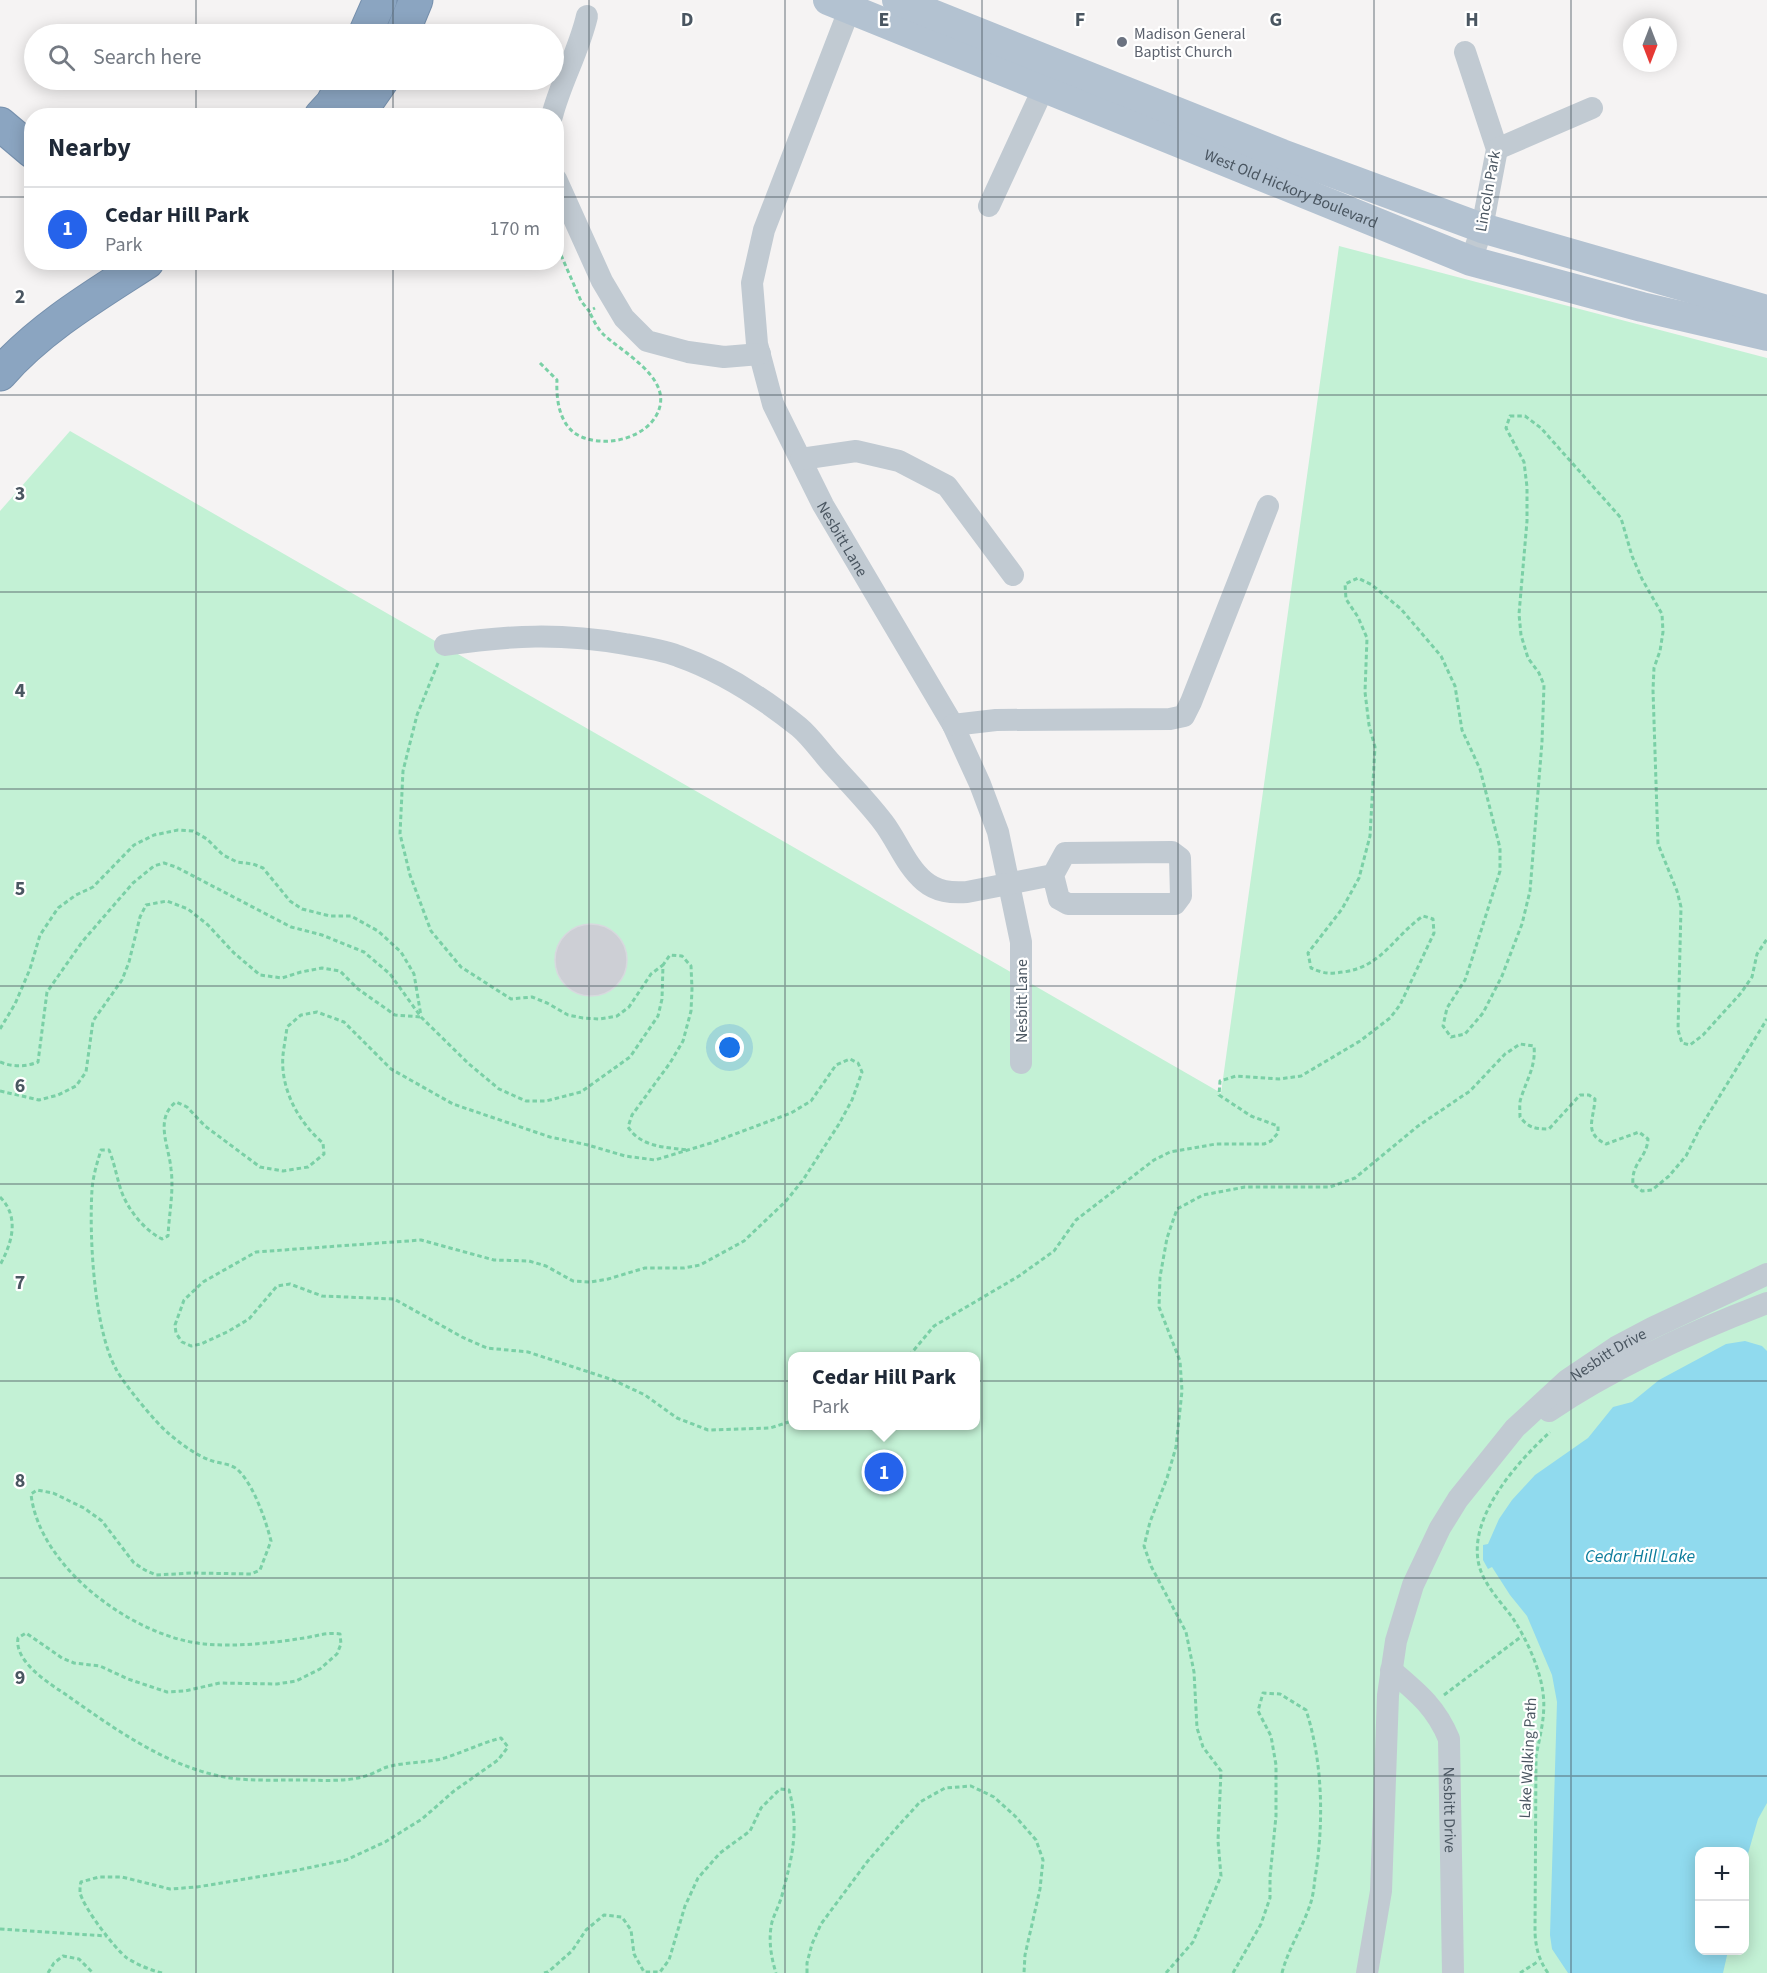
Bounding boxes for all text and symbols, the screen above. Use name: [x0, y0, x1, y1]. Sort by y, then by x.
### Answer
text: D: [681, 6, 693, 34]
text: E: [879, 6, 889, 34]
text: F: [1075, 6, 1085, 34]
text: G: [1270, 6, 1282, 34]
text: H: [1465, 6, 1479, 34]
north arrow: [1623, 18, 1677, 72]
place label: Madison General Baptist Church: [1134, 23, 1246, 63]
search box: [24, 24, 564, 90]
marker: Madison General Baptist Church: [1115, 35, 1129, 49]
icon: search: [45, 41, 78, 74]
text: Search here: [93, 41, 201, 73]
text: Nearby: [48, 129, 131, 166]
street label: West Old Hickory Boulevard: [1201, 144, 1381, 234]
street label: Lincoln Park: [1470, 149, 1506, 233]
text: Cedar Hill Park: [105, 199, 249, 231]
text: 1: [62, 215, 73, 243]
text: 170 m: [490, 215, 540, 243]
text: Park: [105, 231, 142, 259]
text: 2: [15, 283, 25, 311]
text: 3: [15, 480, 25, 508]
street label: Nesbitt Lane: [811, 497, 873, 581]
text: 4: [15, 677, 26, 705]
text: 5: [15, 875, 25, 903]
street label: Nesbitt Lane: [1011, 959, 1033, 1043]
your location: [715, 1033, 744, 1062]
text: 6: [15, 1072, 25, 1100]
text: 7: [15, 1269, 25, 1297]
street label: Nesbitt Drive: [1566, 1323, 1650, 1387]
popup: [788, 1352, 980, 1430]
text: Cedar Hill Park: [812, 1361, 956, 1393]
text: Park: [812, 1393, 849, 1421]
pin: 1: [864, 1450, 904, 1494]
text: 8: [15, 1467, 25, 1495]
water label: Cedar Hill Lake: [1585, 1544, 1695, 1569]
text: 9: [15, 1664, 25, 1692]
street label: Lake Walking Path: [1514, 1697, 1542, 1819]
street label: Nesbitt Drive: [1437, 1766, 1461, 1853]
map controls: [1695, 1847, 1749, 1955]
button: +: [1695, 1847, 1749, 1901]
button: −: [1695, 1901, 1749, 1955]

